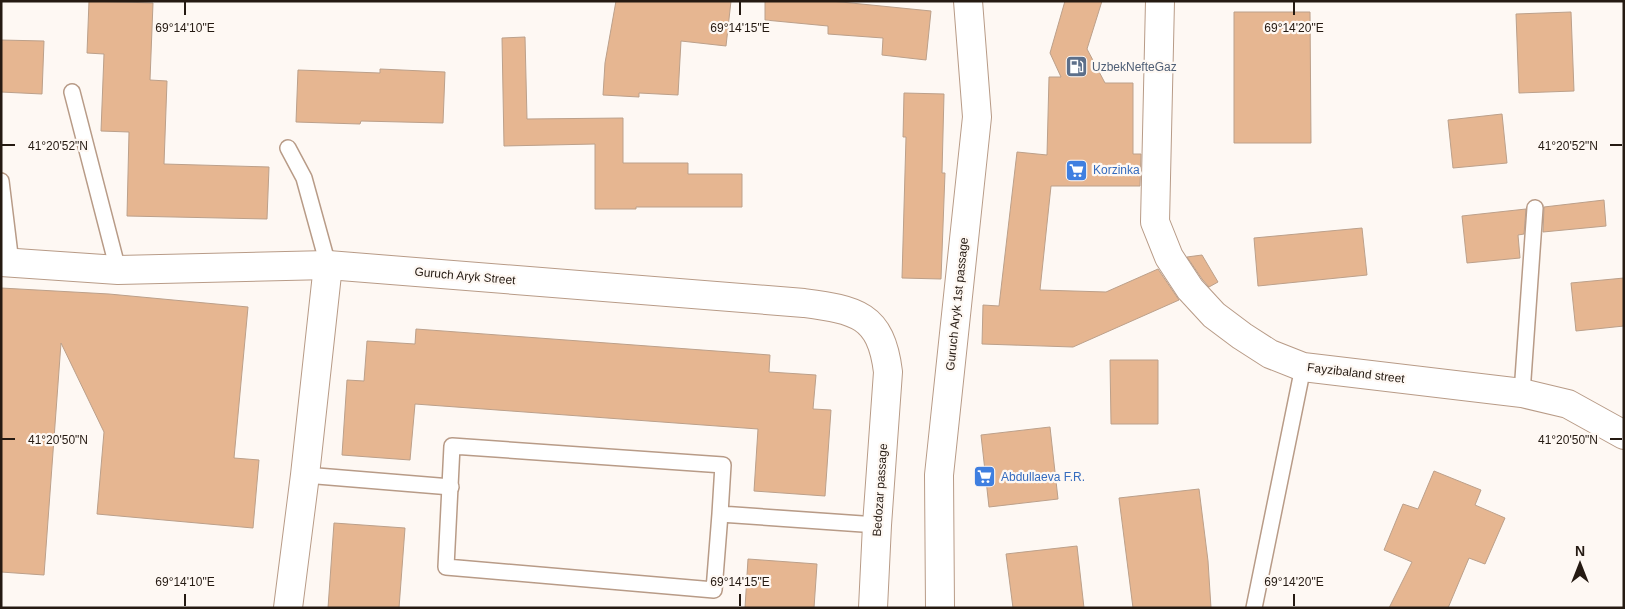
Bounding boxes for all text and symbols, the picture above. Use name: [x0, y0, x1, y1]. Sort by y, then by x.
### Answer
text: 69°14'10"E: [155, 21, 215, 35]
text: 69°14'15"E: [710, 21, 770, 35]
text: 69°14'20"E: [1264, 21, 1324, 35]
fuel station icon: UzbekNefteGaz: [1064, 55, 1088, 79]
place label: UzbekNefteGaz: [1092, 60, 1177, 74]
text: 41°20'52"N: [28, 139, 88, 153]
text: 41°20'52"N: [1538, 139, 1598, 153]
supermarket icon: Korzinka: [1065, 158, 1089, 182]
place label: Korzinka: [1093, 163, 1140, 177]
street label: Guruch Aryk 1st passage: [943, 236, 971, 371]
street label: Guruch Aryk Street: [414, 265, 517, 287]
street label: Fayzibaland street: [1306, 360, 1406, 386]
text: 41°20'50"N: [28, 433, 88, 447]
text: 41°20'50"N: [1538, 433, 1598, 447]
street label: Bedozar passage: [870, 443, 890, 537]
supermarket icon: Abdullaeva F.R.: [973, 465, 997, 489]
place label: Abdullaeva F.R.: [1001, 470, 1085, 484]
north arrow: [1555, 539, 1605, 589]
text: N: [1575, 543, 1585, 559]
text: 69°14'10"E: [155, 575, 215, 589]
text: 69°14'15"E: [710, 575, 770, 589]
text: 69°14'20"E: [1264, 575, 1324, 589]

